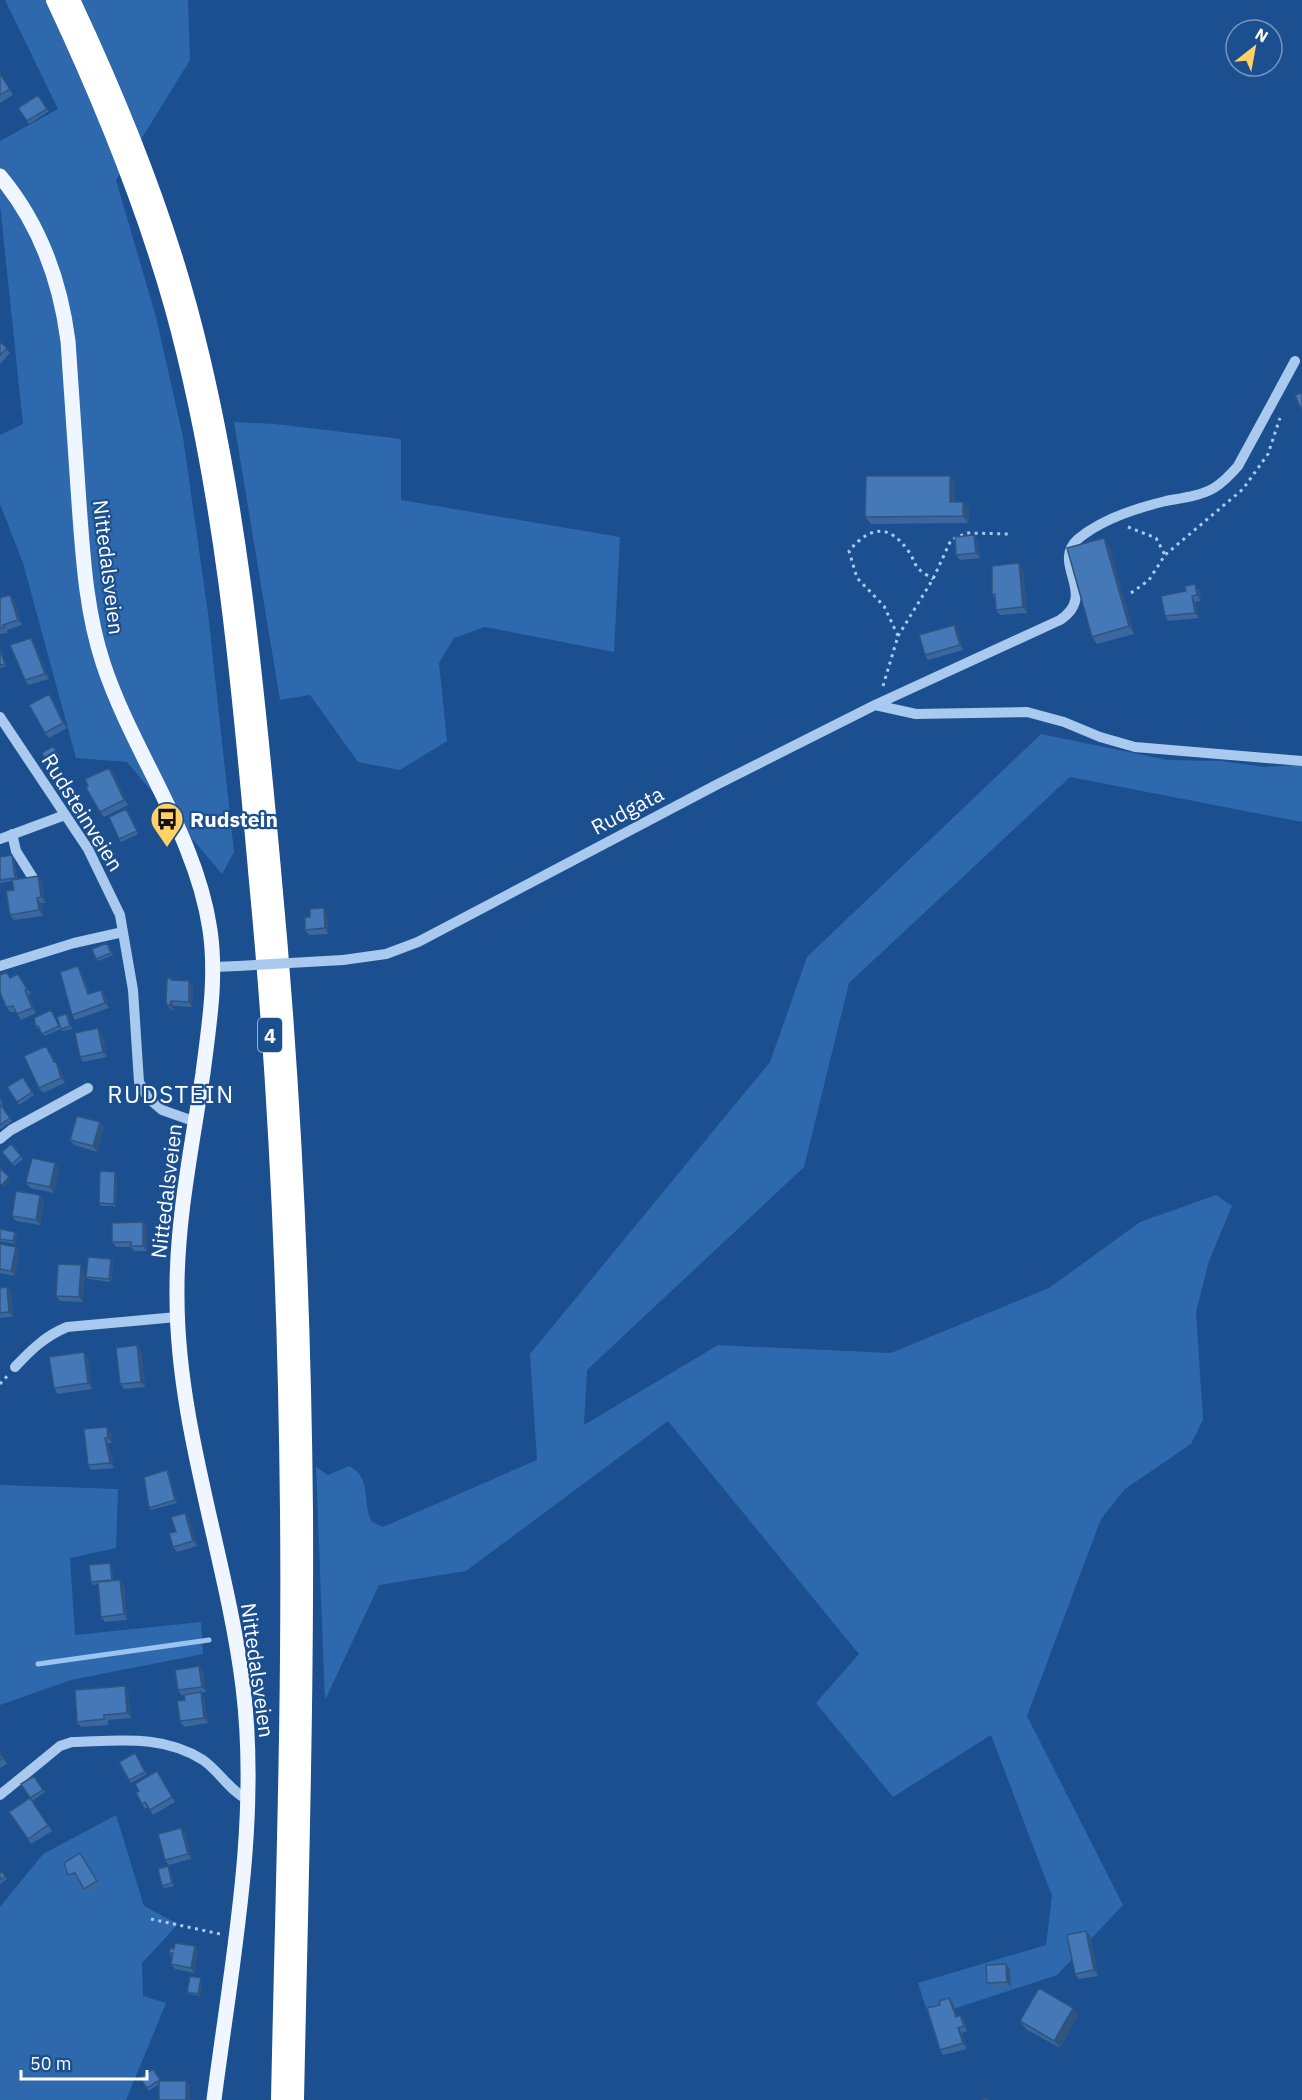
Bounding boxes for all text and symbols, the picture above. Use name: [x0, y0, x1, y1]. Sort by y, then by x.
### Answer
north arrow: [1224, 18, 1284, 78]
text: N: [1252, 24, 1272, 47]
street label: Nittedalsveien: [87, 498, 131, 636]
street label: Rudsteinveien: [36, 748, 130, 876]
street label: Rudgata: [586, 779, 668, 841]
bus stop icon: Rudstein: [149, 801, 185, 848]
place label: Rudstein: [190, 805, 278, 833]
road number: 4: [258, 1018, 282, 1052]
district label: RUDSTEIN: [107, 1078, 235, 1110]
street label: Nittedalsveien: [144, 1122, 188, 1260]
street label: Nittedalsveien: [235, 1601, 281, 1739]
scale bar: [21, 2043, 147, 2081]
text: 50 m: [30, 2052, 72, 2075]

